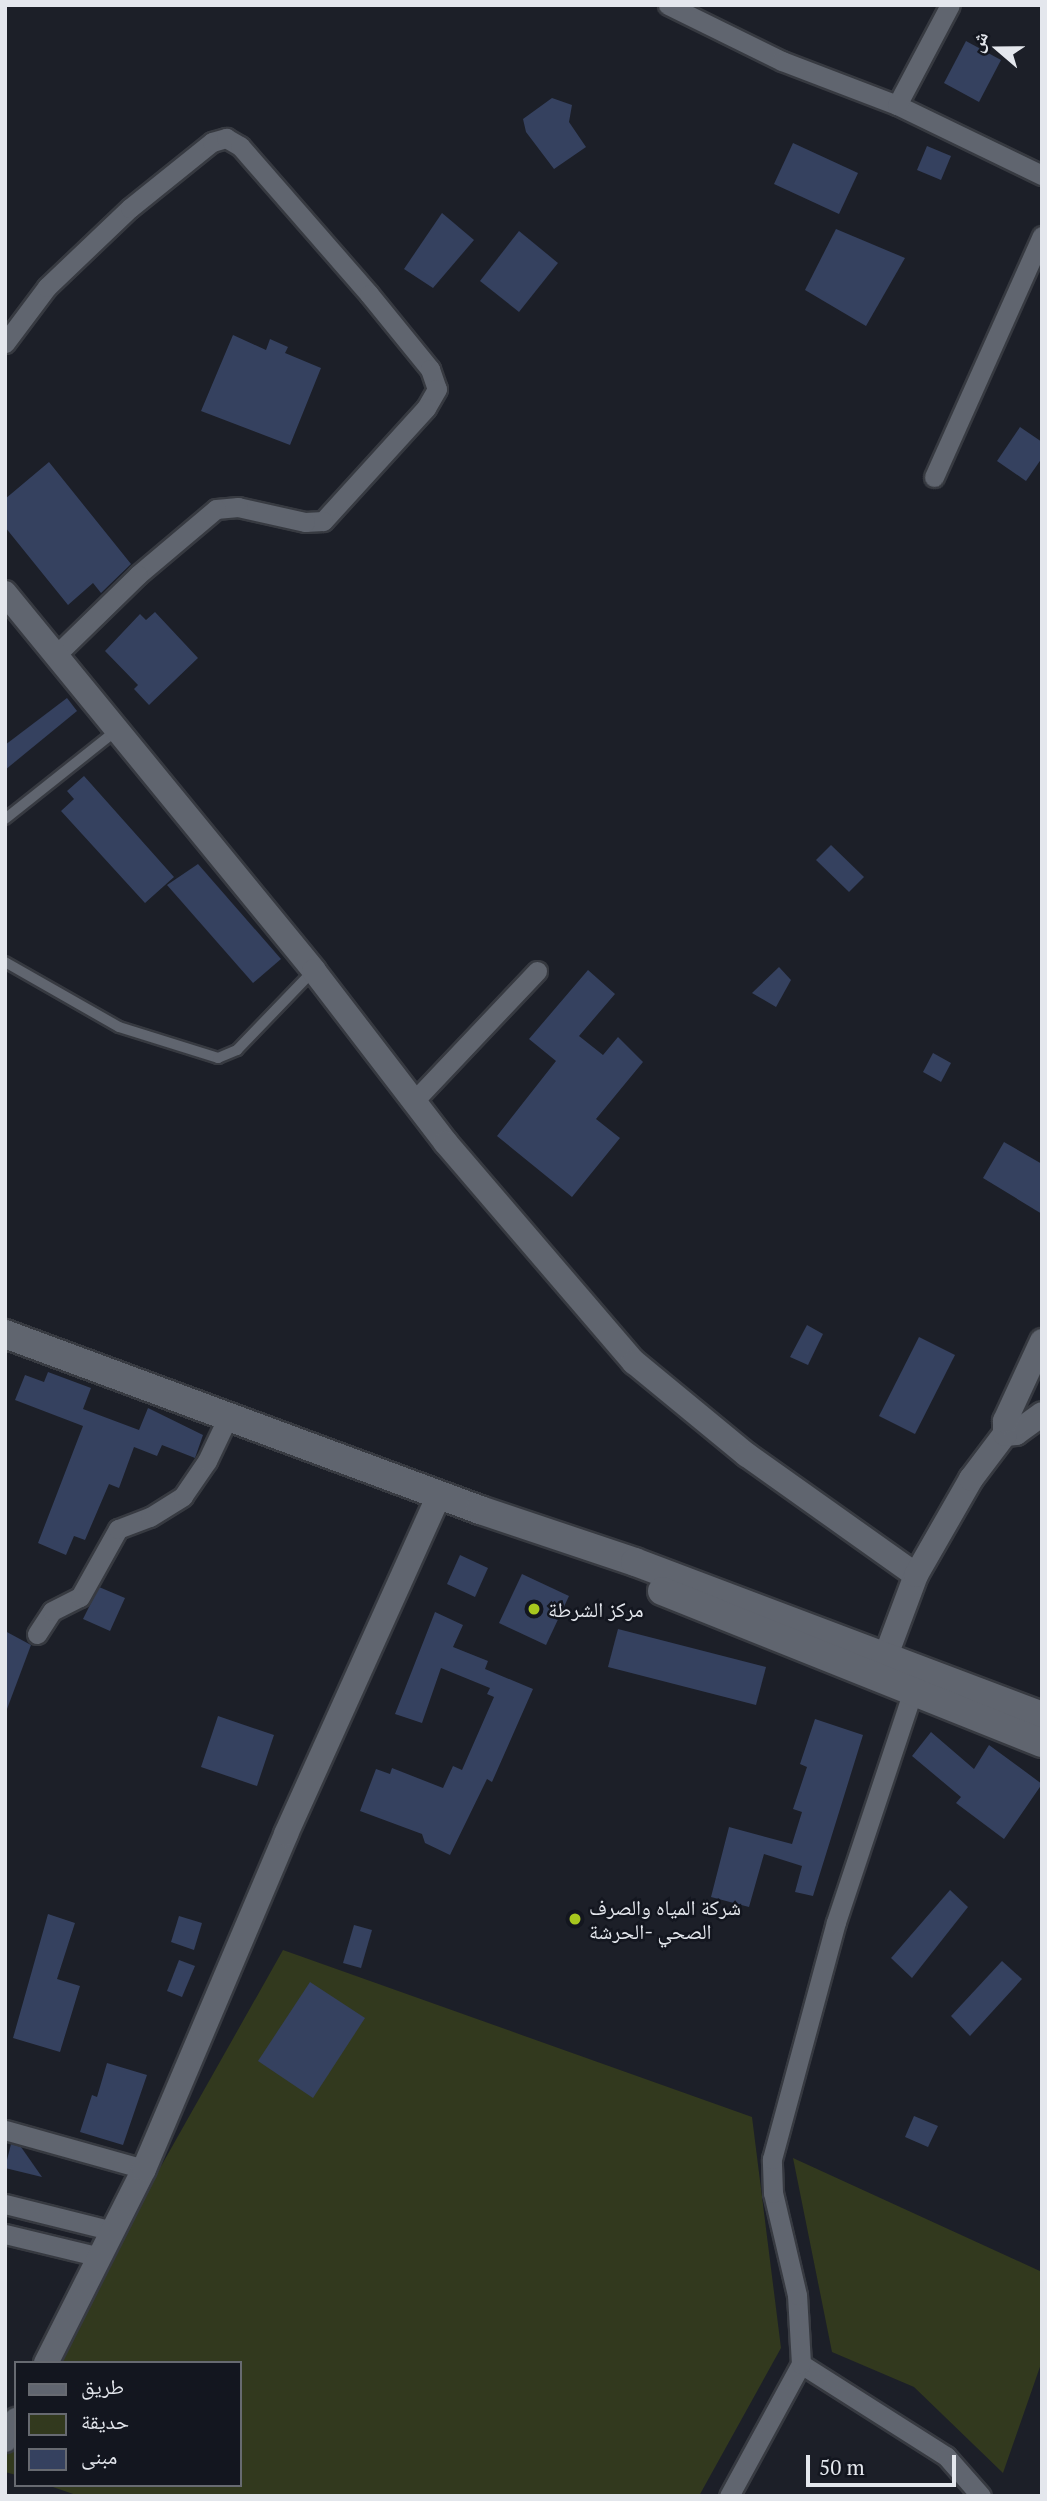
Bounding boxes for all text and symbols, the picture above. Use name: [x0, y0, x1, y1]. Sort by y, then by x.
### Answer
north arrow: [963, 14, 1033, 84]
text: ش: [963, 28, 993, 55]
place label: مركز الشرطة: [548, 1596, 644, 1622]
marker: مركز الشرطة: [526, 1601, 542, 1617]
place label: شركة المياه والصرف الصحي -الحرشة: [589, 1894, 741, 1944]
marker: شركة المياه والصرف الصحي -الحرشة: [567, 1911, 583, 1927]
legend: [14, 2361, 242, 2487]
text: طريق: [81, 2372, 124, 2400]
text: حديقة: [81, 2407, 129, 2435]
text: مبنى: [81, 2442, 117, 2470]
scale bar: [809, 2442, 960, 2486]
text: 50 m: [819, 2453, 865, 2481]

